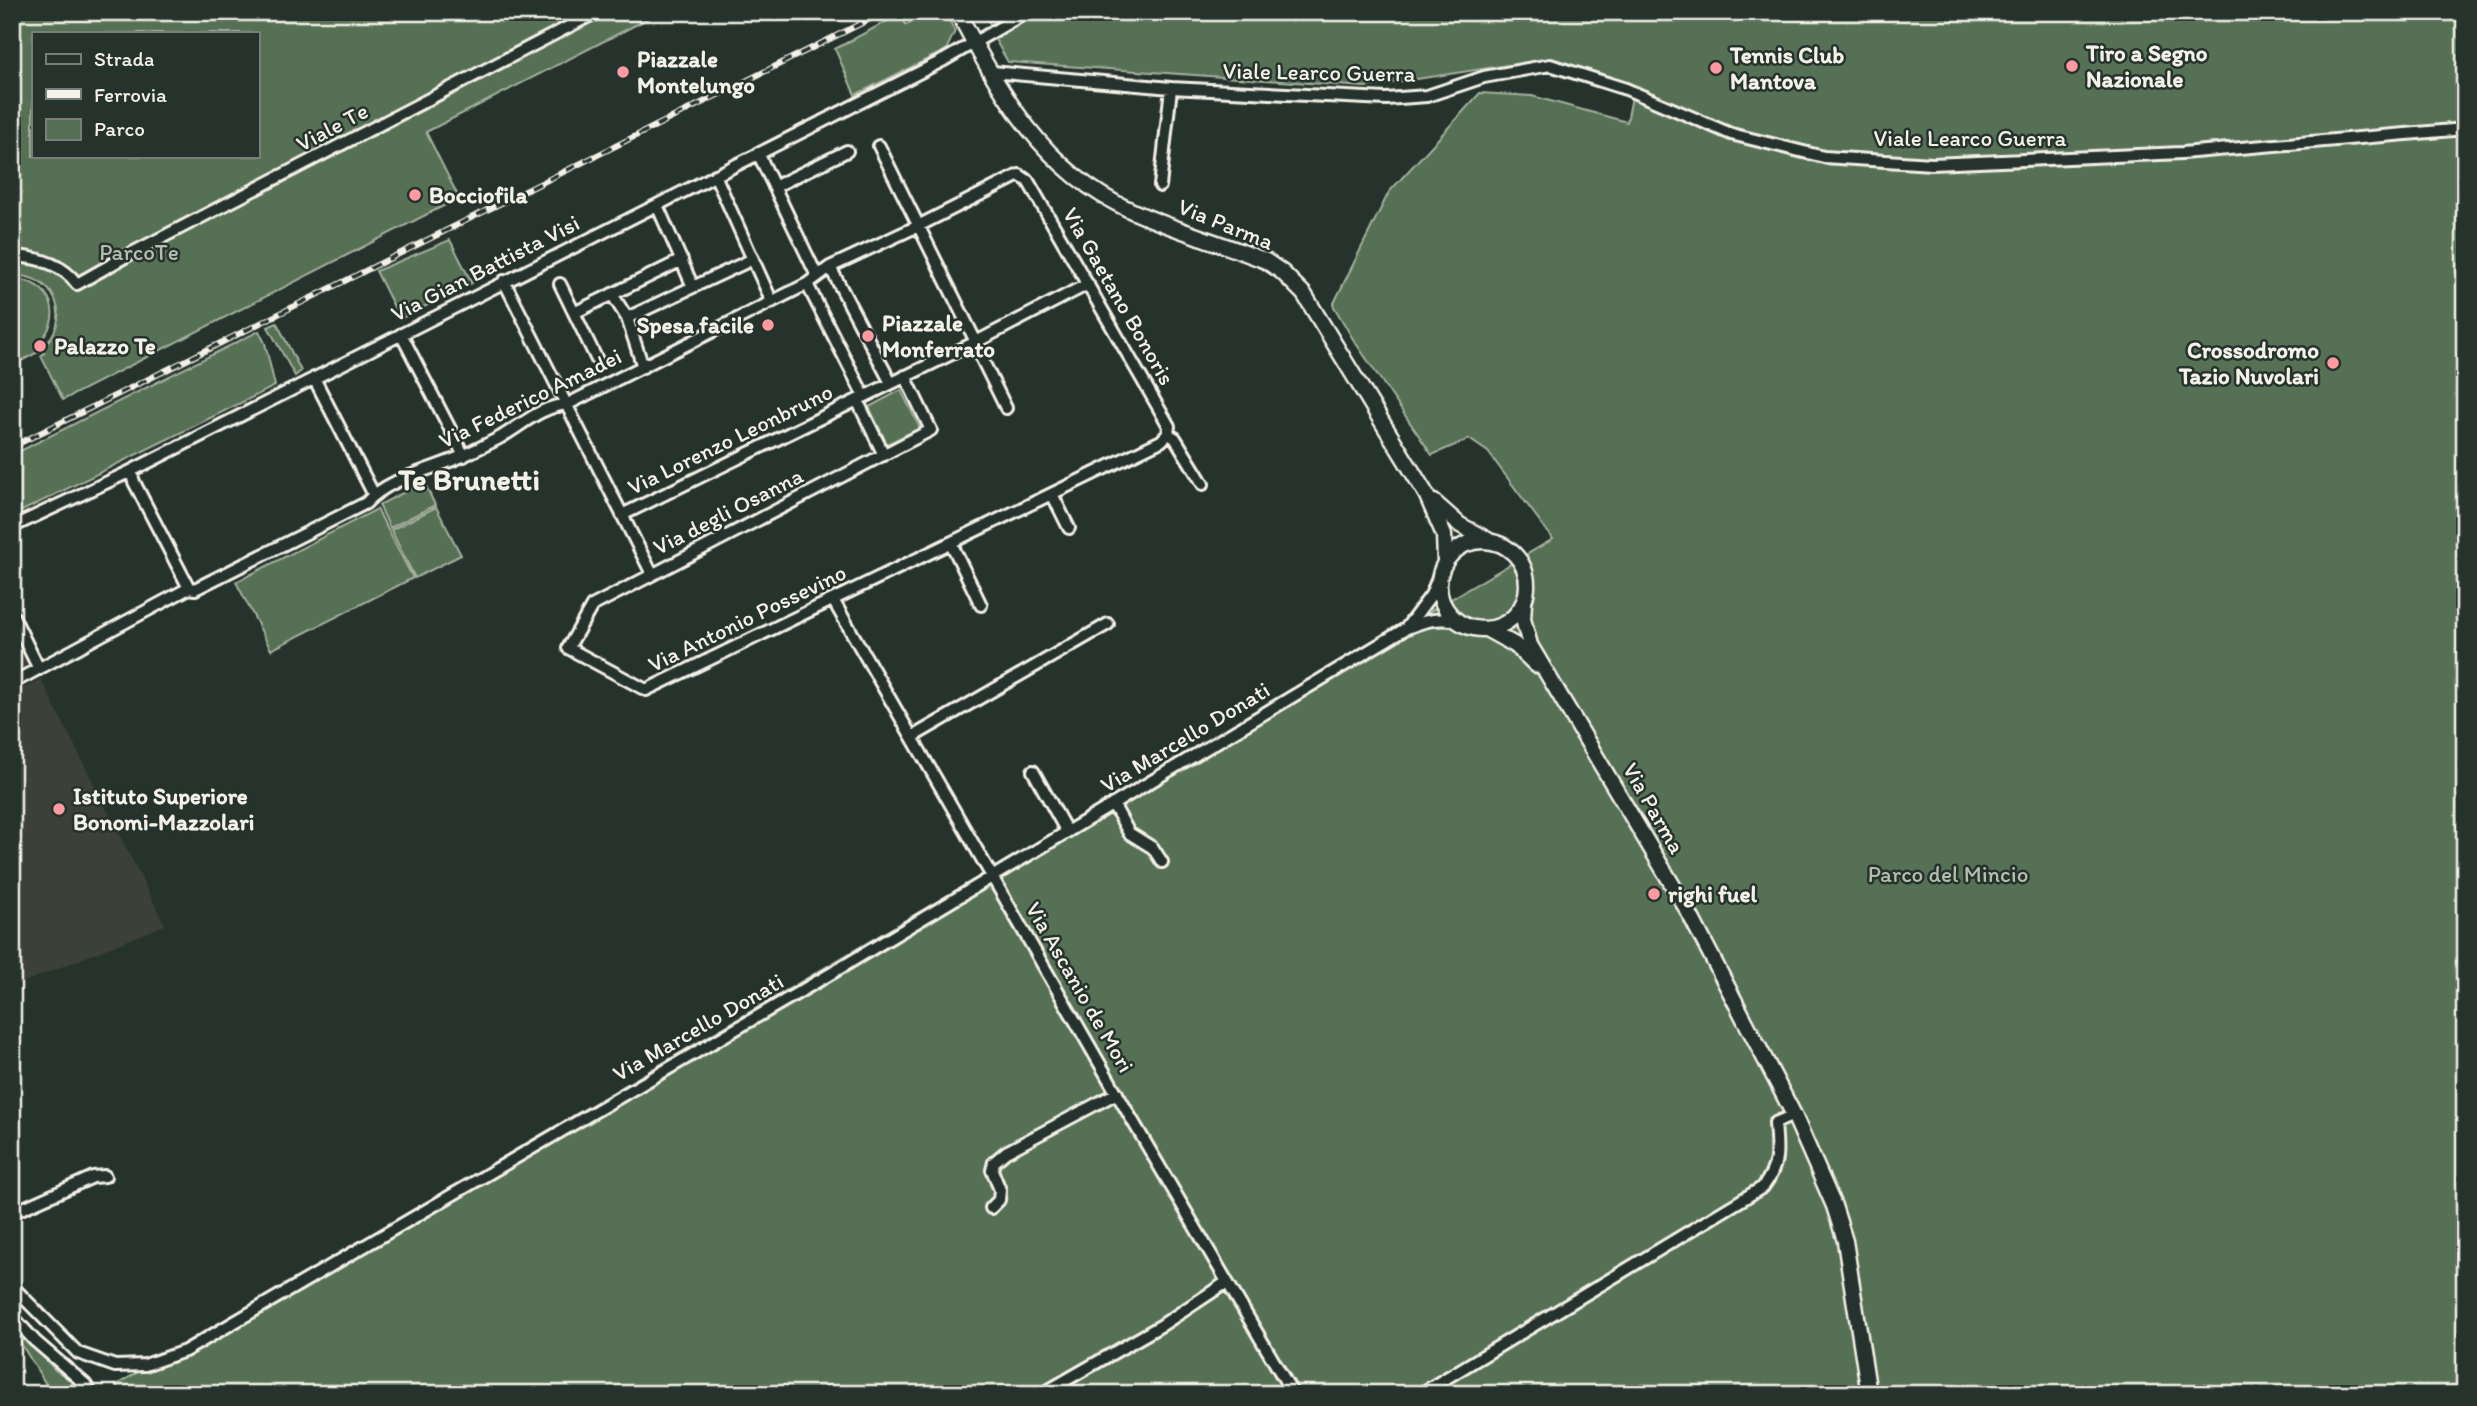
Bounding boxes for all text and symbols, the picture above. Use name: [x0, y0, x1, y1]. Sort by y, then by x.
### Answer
legend: [32, 32, 259, 158]
place label: Tiro a Segno Nazionale: [2085, 39, 2208, 93]
place label: Tennis Club Mantova: [1729, 41, 1844, 95]
place label: Piazzale Montelungo: [637, 45, 755, 99]
text: Strada: [94, 46, 154, 71]
street label: Viale Learco Guerra: [1222, 56, 1416, 88]
marker: Tiro a Segno Nazionale: [2064, 58, 2080, 74]
marker: Tennis Club Mantova: [1708, 60, 1724, 76]
marker: Piazzale Montelungo: [615, 64, 631, 80]
text: Ferrovia: [94, 82, 167, 107]
street label: Viale Te: [291, 96, 373, 158]
text: Parco: [94, 116, 145, 141]
street label: Viale Learco Guerra: [1874, 124, 2067, 152]
place label: Bocciofila: [429, 181, 529, 209]
marker: Bocciofila: [407, 187, 423, 203]
street label: Via Parma: [1174, 192, 1278, 256]
street label: Via Gaetano Bonoris: [1057, 202, 1181, 390]
street label: Via Gian Battista Visi: [386, 208, 584, 328]
park label: ParcoTe: [99, 238, 179, 266]
place label: Piazzale Monferrato: [882, 309, 995, 363]
place label: Spesa facile: [636, 311, 754, 339]
marker: Spesa facile: [760, 317, 776, 333]
marker: Piazzale Monferrato: [860, 328, 876, 344]
place label: Palazzo Te: [54, 332, 156, 360]
place label: Crossodromo Tazio Nuvolari: [2178, 336, 2319, 390]
marker: Palazzo Te: [32, 338, 48, 354]
street label: Via Federico Amadei: [434, 342, 626, 454]
marker: Crossodromo Tazio Nuvolari: [2325, 355, 2341, 371]
street label: Via Lorenzo Leonbruno: [623, 377, 837, 501]
district label: Te Brunetti: [397, 461, 540, 498]
street label: Via degli Osanna: [648, 461, 808, 561]
street label: Via Antonio Possevino: [643, 558, 851, 678]
street label: Via Marcello Donati: [1095, 675, 1275, 799]
street label: Via Parma: [1617, 757, 1691, 859]
place label: Istituto Superiore Bonomi-Mazzolari: [73, 782, 254, 836]
marker: Istituto Superiore Bonomi-Mazzolari: [51, 801, 67, 817]
park label: Parco del Mincio: [1868, 860, 2028, 888]
place label: righi fuel: [1668, 880, 1757, 908]
marker: righi fuel: [1646, 886, 1662, 902]
street label: Via Ascanio de Mori: [1020, 897, 1140, 1077]
street label: Via Marcello Donati: [608, 967, 788, 1087]

